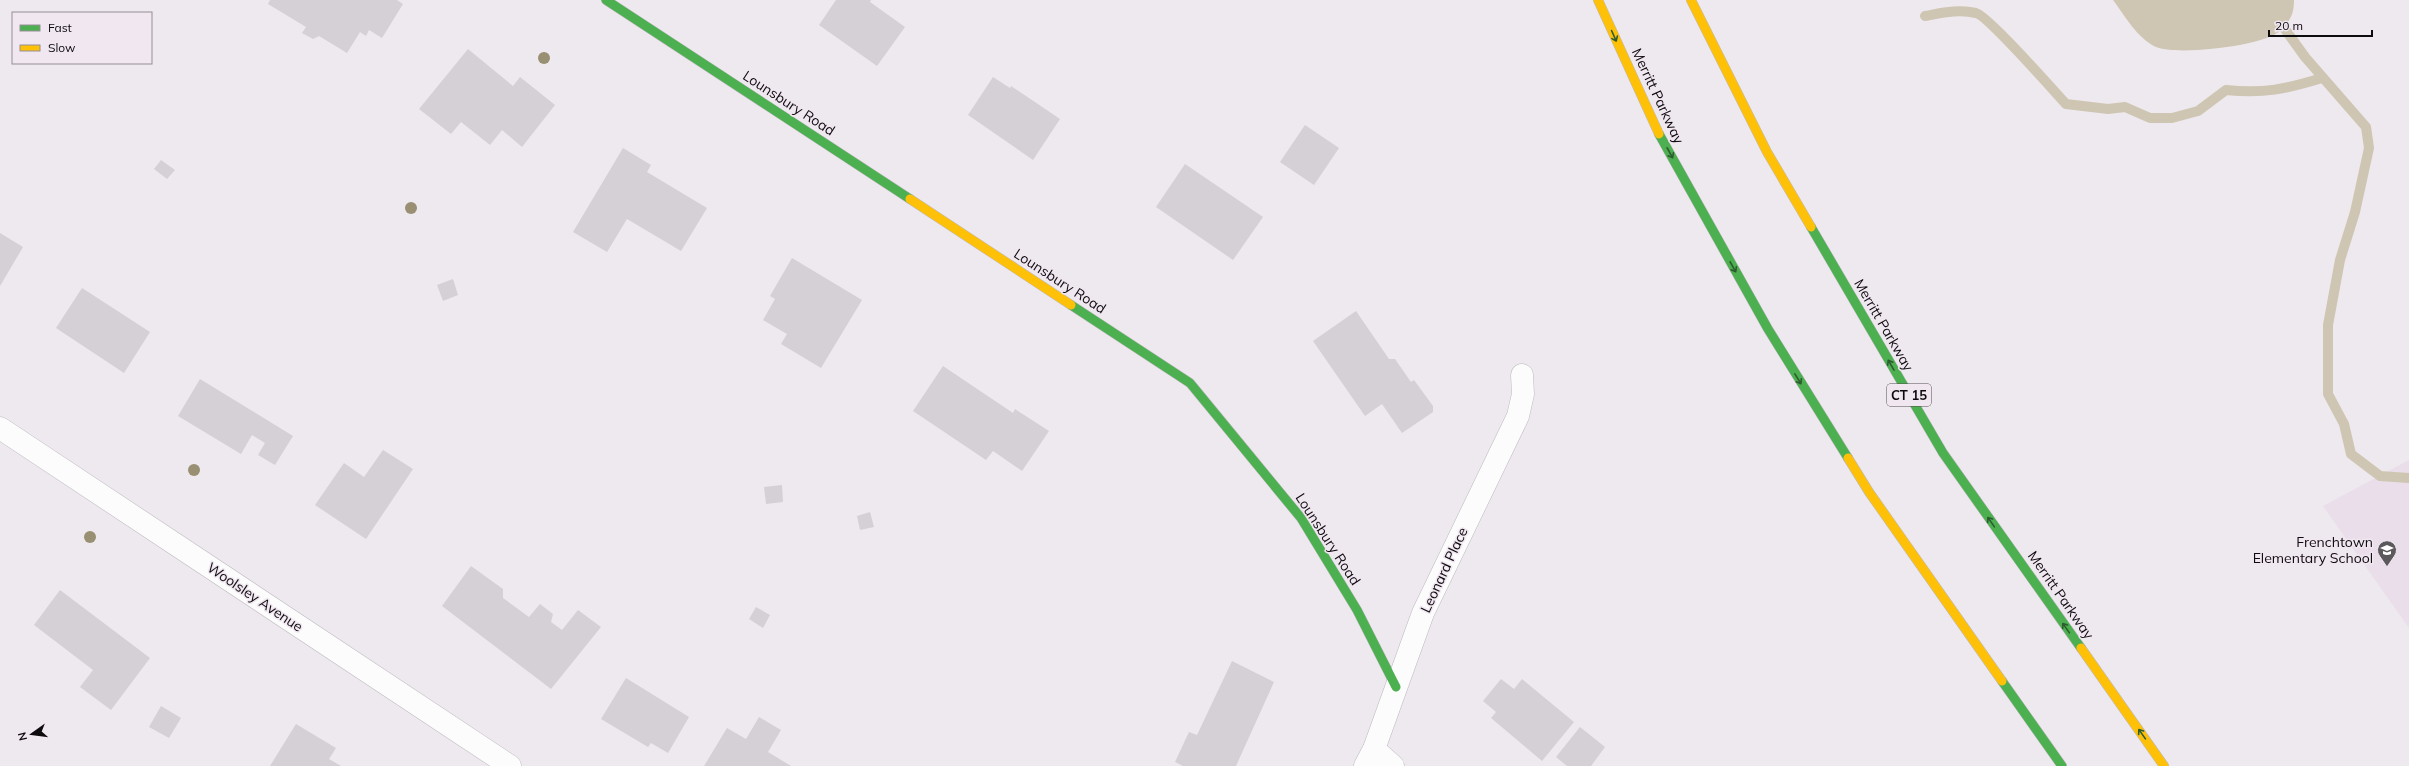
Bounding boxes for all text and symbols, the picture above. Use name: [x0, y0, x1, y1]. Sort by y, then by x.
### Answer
legend: [12, 12, 152, 64]
scale bar: [2269, 12, 2372, 38]
text: 20 m: [2275, 18, 2303, 33]
text: Fast: [48, 20, 72, 35]
one-way arrow: [1611, 29, 1618, 41]
text: Slow: [48, 40, 76, 55]
street label: Merritt Parkway: [1628, 45, 1688, 147]
street label: Lounsbury Road: [740, 67, 838, 139]
one-way arrow: [1666, 147, 1674, 159]
street label: Lounsbury Road: [1011, 245, 1109, 317]
one-way arrow: [1729, 261, 1737, 273]
street label: Merritt Parkway: [1850, 276, 1918, 375]
one-way arrow: [1887, 359, 1895, 371]
one-way arrow: [1795, 373, 1803, 385]
road number: CT 15: [1887, 384, 1931, 406]
street label: Lounsbury Road: [1292, 490, 1364, 588]
one-way arrow: [1987, 517, 1995, 528]
street label: Leonard Place: [1416, 524, 1472, 616]
place label: Frenchtown Elementary School: [2253, 533, 2373, 567]
school or university icon: Frenchtown Elementary School: [2376, 539, 2398, 567]
street label: Merritt Parkway: [2024, 547, 2098, 643]
street label: Woolsley Avenue: [204, 558, 306, 636]
one-way arrow: [2062, 623, 2071, 634]
north arrow: [12, 714, 52, 754]
one-way arrow: [2137, 729, 2146, 740]
text: N: [14, 731, 30, 742]

